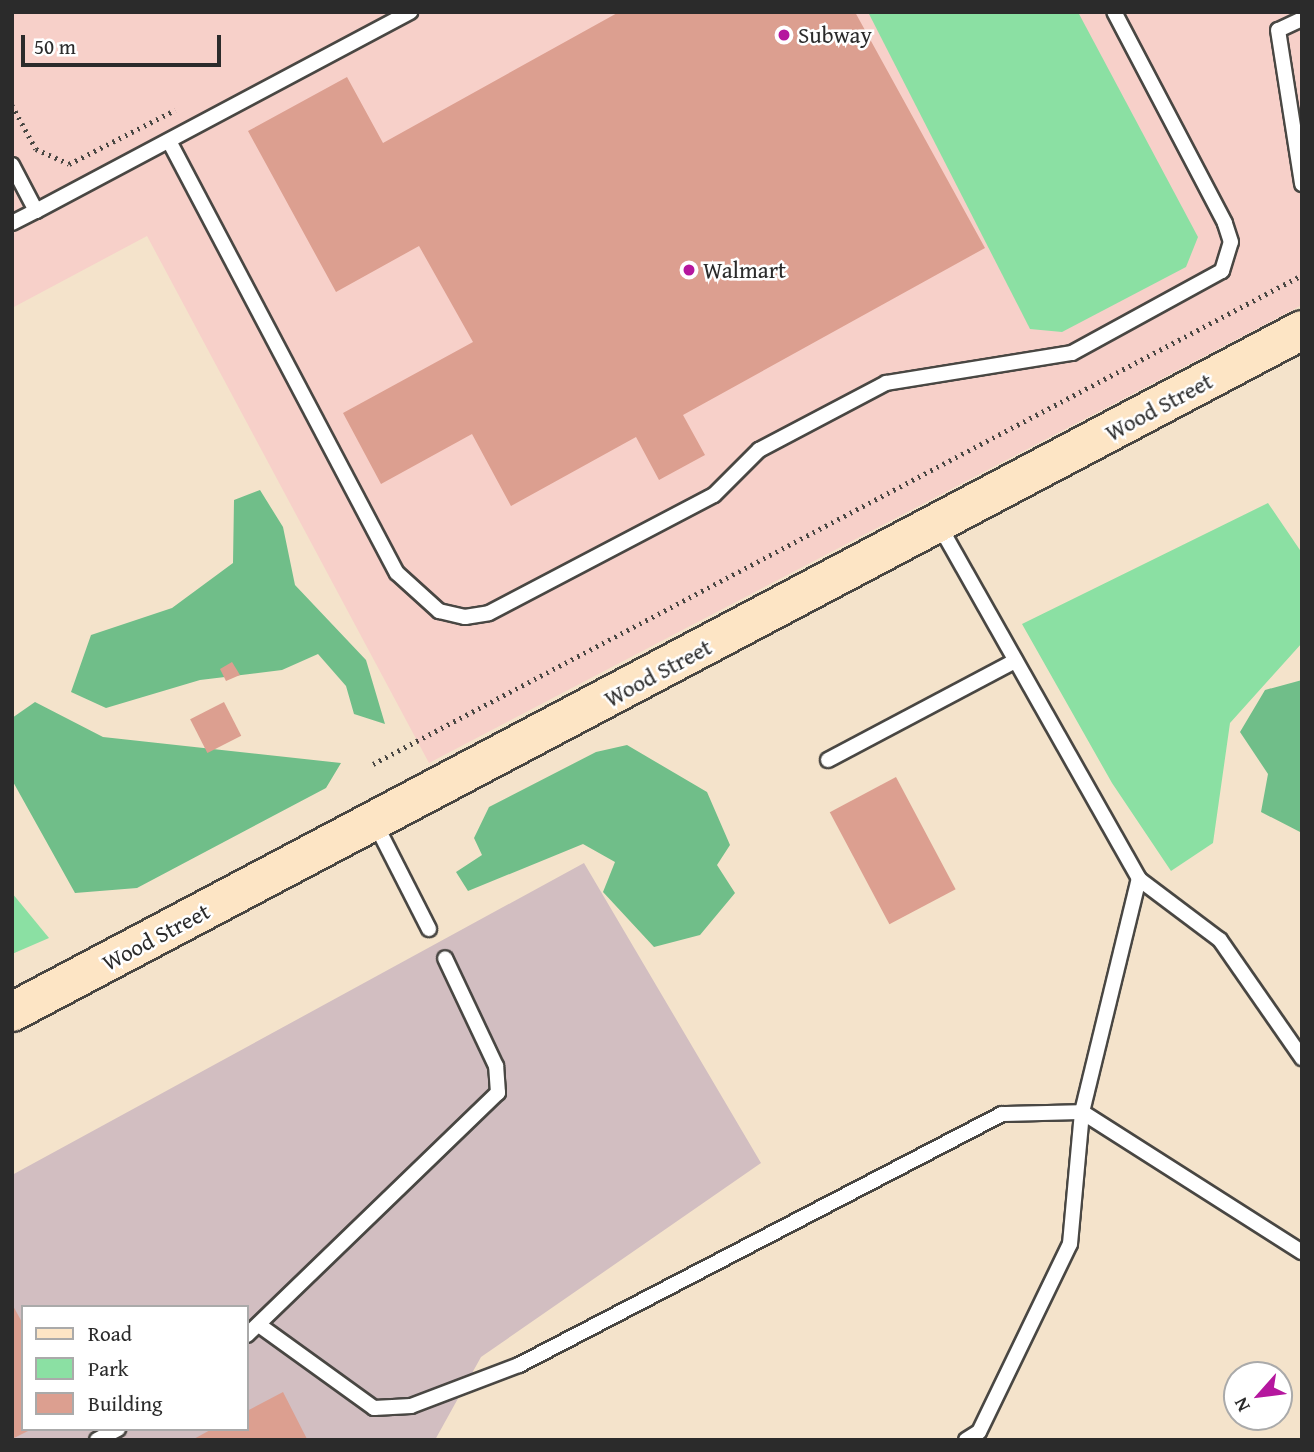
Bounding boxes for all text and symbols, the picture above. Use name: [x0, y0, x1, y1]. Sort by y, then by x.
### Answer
scale bar: [24, 21, 224, 65]
place label: Subway: [798, 21, 872, 49]
marker: Subway: [776, 27, 792, 43]
text: 50 m: [34, 31, 76, 62]
place label: Walmart: [703, 256, 786, 284]
marker: Walmart: [681, 262, 697, 278]
street label: Wood Street: [1101, 367, 1217, 447]
street label: Wood Street: [600, 633, 716, 713]
street label: Wood Street: [98, 897, 214, 977]
legend: [21, 1305, 248, 1431]
text: Road: [88, 1318, 132, 1349]
text: Park: [88, 1353, 129, 1384]
north arrow: [1223, 1361, 1293, 1431]
text: Building: [88, 1388, 162, 1419]
text: N: [1226, 1393, 1257, 1417]

